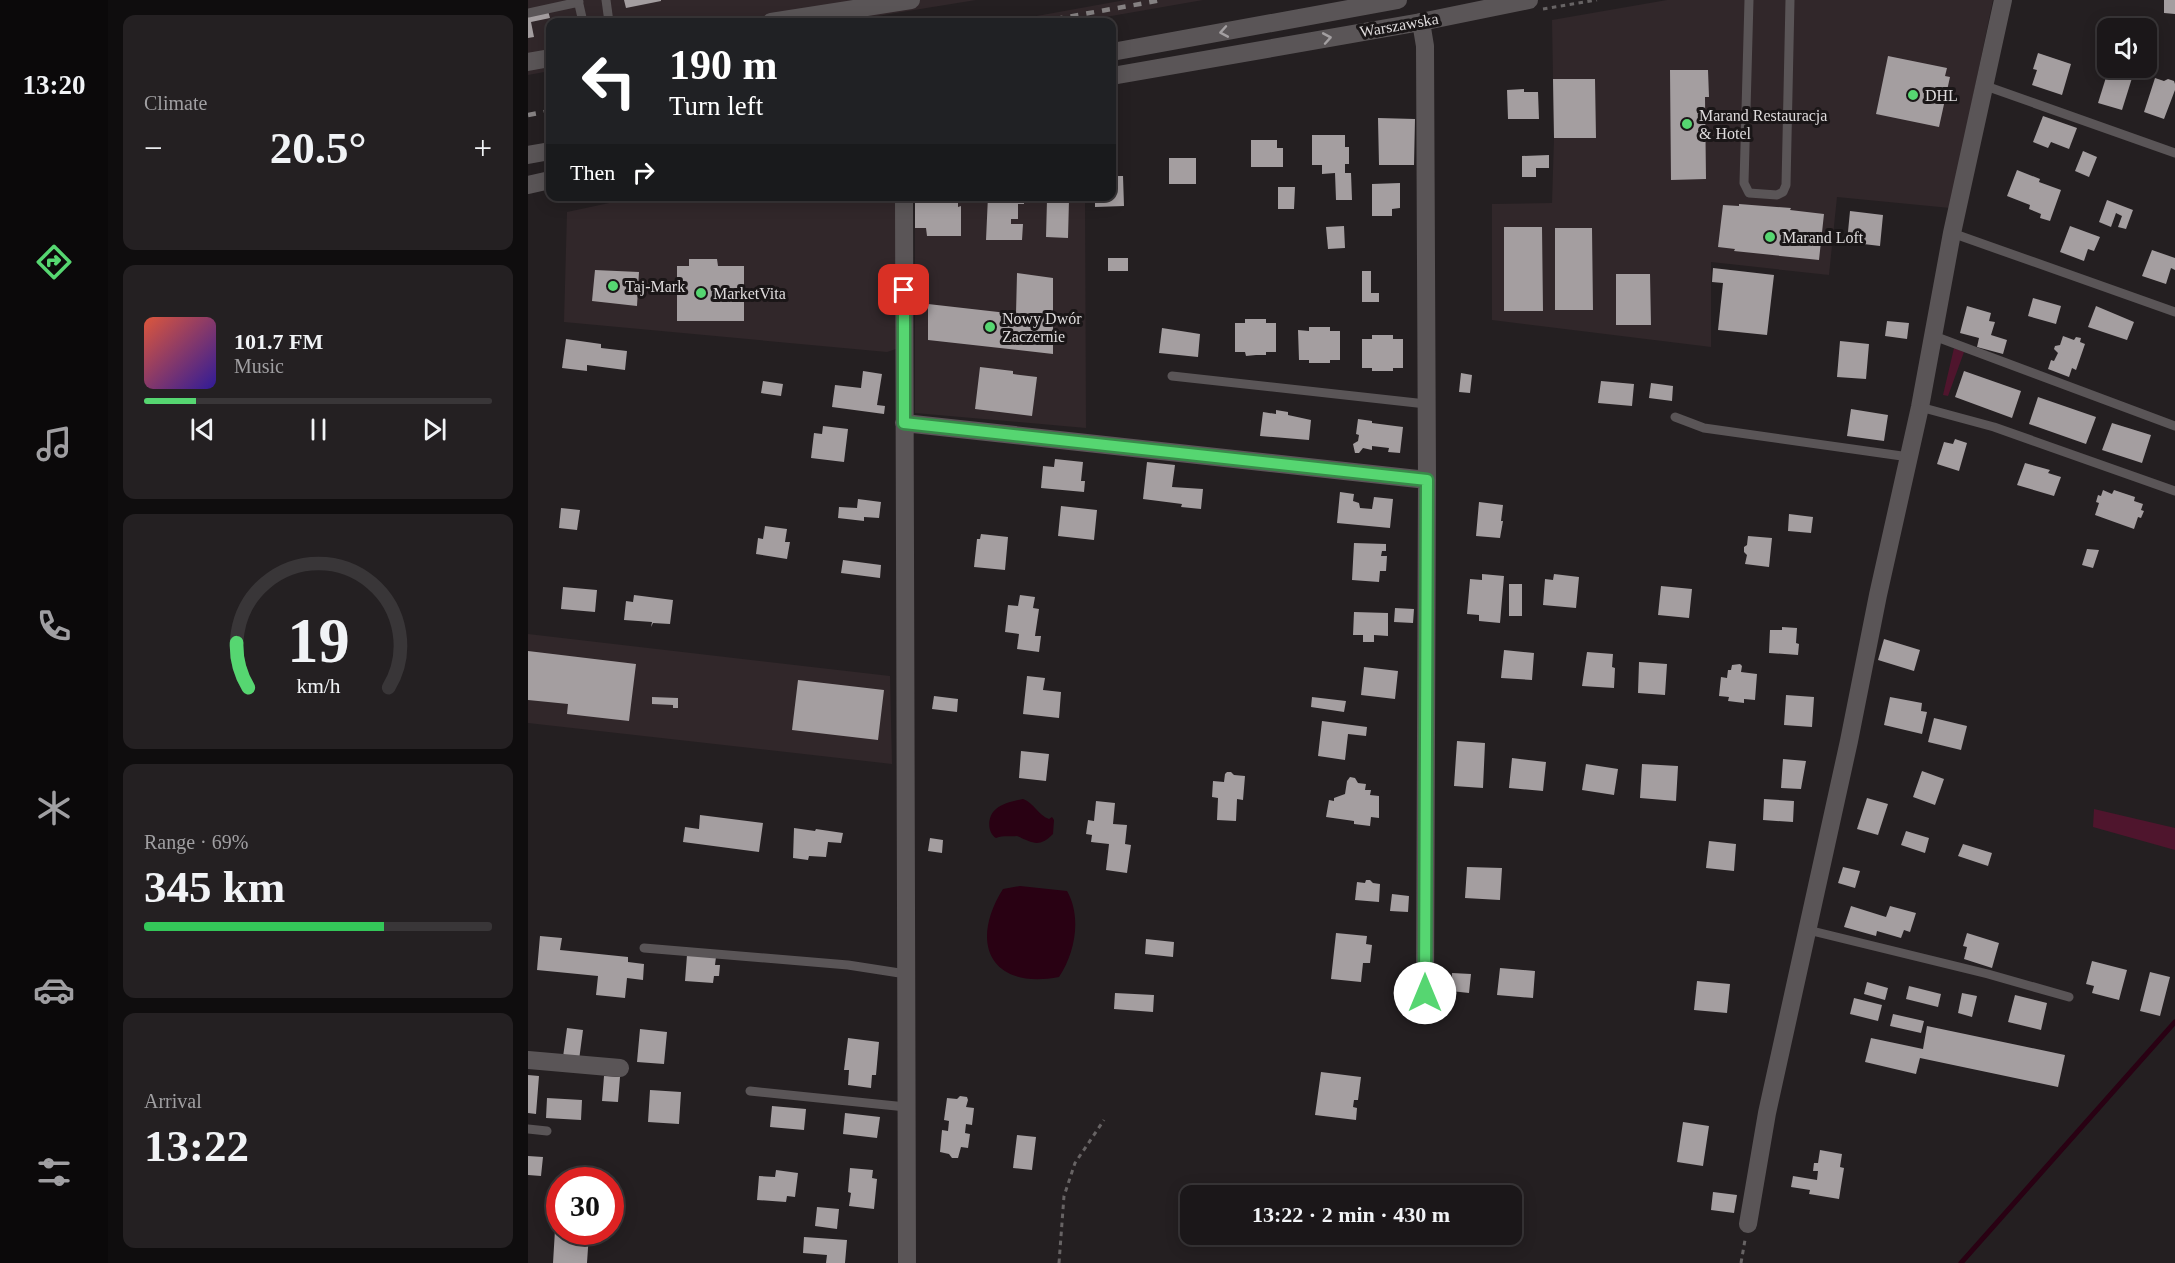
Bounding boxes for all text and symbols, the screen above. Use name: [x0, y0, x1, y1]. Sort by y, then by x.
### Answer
street label: Warszawska: [1358, 10, 1440, 40]
map controls: [2097, 18, 2157, 78]
button: sound: [2097, 18, 2157, 78]
one-way arrow: [1220, 26, 1229, 38]
one-way arrow: [1322, 32, 1331, 44]
icon: left: [570, 42, 648, 120]
text: 190 m: [669, 42, 778, 88]
text: 13:20: [23, 70, 86, 100]
place label: DHL: [1925, 87, 1958, 104]
marker: DHL: [1906, 88, 1920, 102]
text: Turn left: [669, 91, 763, 121]
text: Climate: [144, 92, 207, 114]
place label: Marand Restauracja & Hotel: [1699, 107, 1827, 142]
marker: Marand Restauracja & Hotel: [1680, 117, 1694, 131]
text: 20.5°: [270, 123, 366, 173]
text: −: [144, 130, 163, 166]
text: +: [473, 130, 492, 166]
icon: right: [627, 156, 660, 189]
text: Then: [570, 160, 615, 185]
place label: Marand Loft: [1782, 229, 1864, 246]
marker: Marand Loft: [1763, 230, 1777, 244]
icon: directions: [33, 241, 75, 283]
pin: [878, 264, 929, 315]
icon: arrive: [887, 273, 920, 306]
place label: Taj-Mark: [625, 278, 685, 296]
marker: Taj-Mark: [606, 279, 620, 293]
place label: MarketVita: [713, 285, 786, 302]
marker: MarketVita: [694, 286, 708, 300]
place label: Nowy Dwór Zaczernie: [1002, 310, 1082, 345]
marker: Nowy Dwór Zaczernie: [983, 320, 997, 334]
text: 101.7 FM: [234, 329, 323, 354]
text: Music: [234, 355, 284, 377]
icon: previous: [186, 413, 219, 446]
icon: pause: [302, 413, 335, 446]
icon: next: [418, 413, 451, 446]
icon: music: [33, 423, 75, 465]
icon: phone: [33, 605, 75, 647]
text: 19: [287, 607, 349, 676]
text: km/h: [296, 675, 340, 699]
icon: climate: [33, 787, 75, 829]
text: Range · 69%: [144, 831, 248, 853]
text: 345 km: [144, 862, 285, 912]
position arrow: [1393, 961, 1457, 1025]
icon: car: [33, 969, 75, 1011]
text: Arrival: [144, 1090, 202, 1112]
text: 13:22: [144, 1121, 249, 1171]
icon: filters: [33, 1151, 75, 1193]
speed limit sign: 30: [546, 1167, 624, 1245]
text: 13:22 · 2 min · 430 m: [1252, 1202, 1450, 1227]

